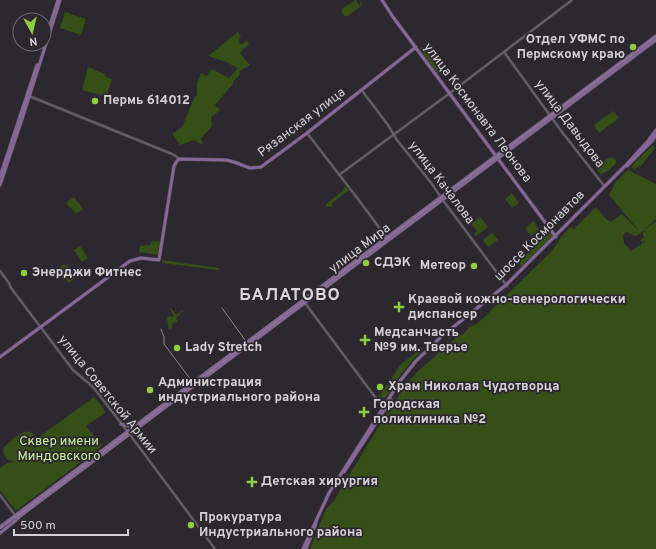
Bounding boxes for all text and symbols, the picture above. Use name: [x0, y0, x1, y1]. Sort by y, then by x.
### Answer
north arrow: [12, 12, 52, 52]
place label: Отдел УФМС по Пермскому краю: [517, 32, 625, 63]
text: N: [28, 33, 38, 48]
street label: улица Космонавта Леонова: [419, 40, 535, 186]
marker: Отдел УФМС по Пермскому краю: [628, 42, 638, 52]
street label: улица Давыдова: [531, 77, 607, 171]
street label: Рязанская улица: [255, 85, 349, 161]
place label: Пермь 614012: [103, 93, 190, 109]
marker: Пермь 614012: [90, 96, 100, 106]
street label: улица Качалова: [405, 138, 477, 228]
street label: шоссе Космонавтов: [491, 187, 589, 285]
street label: улица Мира: [326, 221, 394, 277]
place label: СДЭК: [374, 255, 411, 271]
marker: СДЭК: [361, 258, 371, 268]
place label: Метеор: [420, 258, 466, 274]
marker: Метеор: [469, 261, 479, 271]
place label: Энерджи Фитнес: [32, 265, 142, 281]
marker: Энерджи Фитнес: [19, 268, 29, 278]
district label: БАЛАТОВО: [239, 285, 341, 307]
place label: Краевой кожно-венерологически диспансер: [408, 292, 626, 323]
marker: Краевой кожно-венерологически диспансер: [393, 301, 405, 313]
place label: Медсанчасть №9 им. Тверье: [374, 325, 468, 356]
street label: улица Советской Армии: [54, 332, 160, 458]
marker: Медсанчасть №9 им. Тверье: [359, 334, 371, 346]
place label: Lady Stretch: [185, 340, 262, 356]
marker: Lady Stretch: [172, 343, 182, 353]
place label: Администрация индустриального района: [158, 375, 320, 406]
place label: Храм Николая Чудотворца: [388, 379, 560, 395]
marker: Храм Николая Чудотворца: [375, 382, 385, 392]
marker: Администрация индустриального района: [145, 385, 155, 395]
place label: Городская поликлиника №2: [373, 397, 486, 428]
marker: Городская поликлиника №2: [358, 406, 370, 418]
park label: Сквер имени Миндовского: [17, 434, 101, 465]
place label: Детская хирургия: [261, 474, 378, 490]
marker: Детская хирургия: [246, 476, 258, 488]
place label: Прокуратура Индустриального района: [199, 510, 363, 541]
scale bar: [14, 511, 128, 537]
text: 500 m: [20, 518, 56, 534]
marker: Прокуратура Индустриального района: [186, 520, 196, 530]

